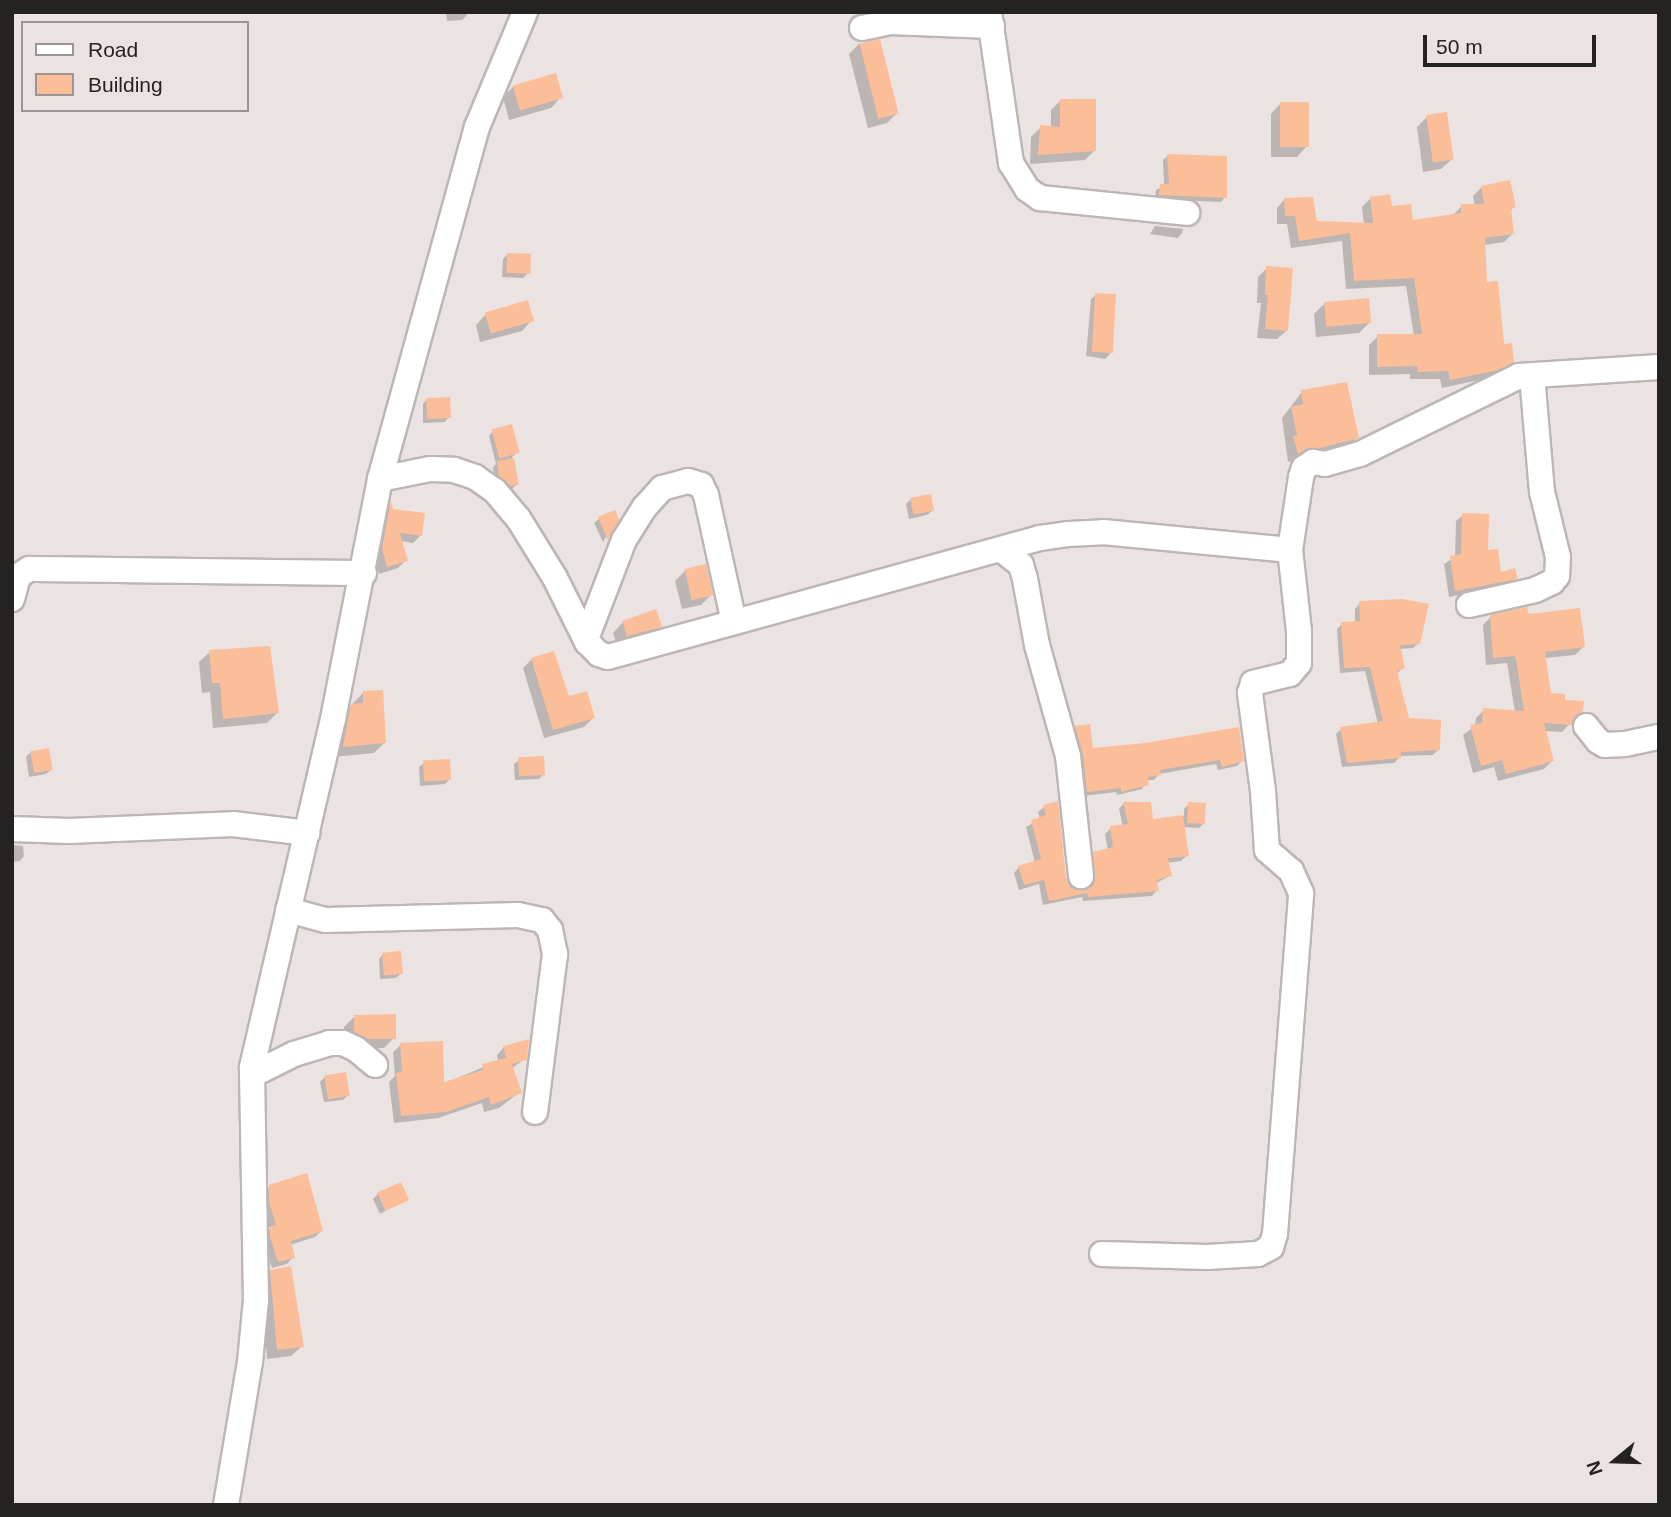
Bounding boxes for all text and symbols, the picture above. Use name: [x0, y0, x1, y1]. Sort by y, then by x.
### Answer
legend: [21, 21, 248, 112]
scale bar: [1426, 21, 1599, 65]
text: 50 m: [1436, 35, 1483, 58]
text: Road: [88, 38, 138, 61]
text: Building: [88, 73, 163, 96]
north arrow: [1580, 1426, 1650, 1496]
text: N: [1583, 1458, 1607, 1478]

